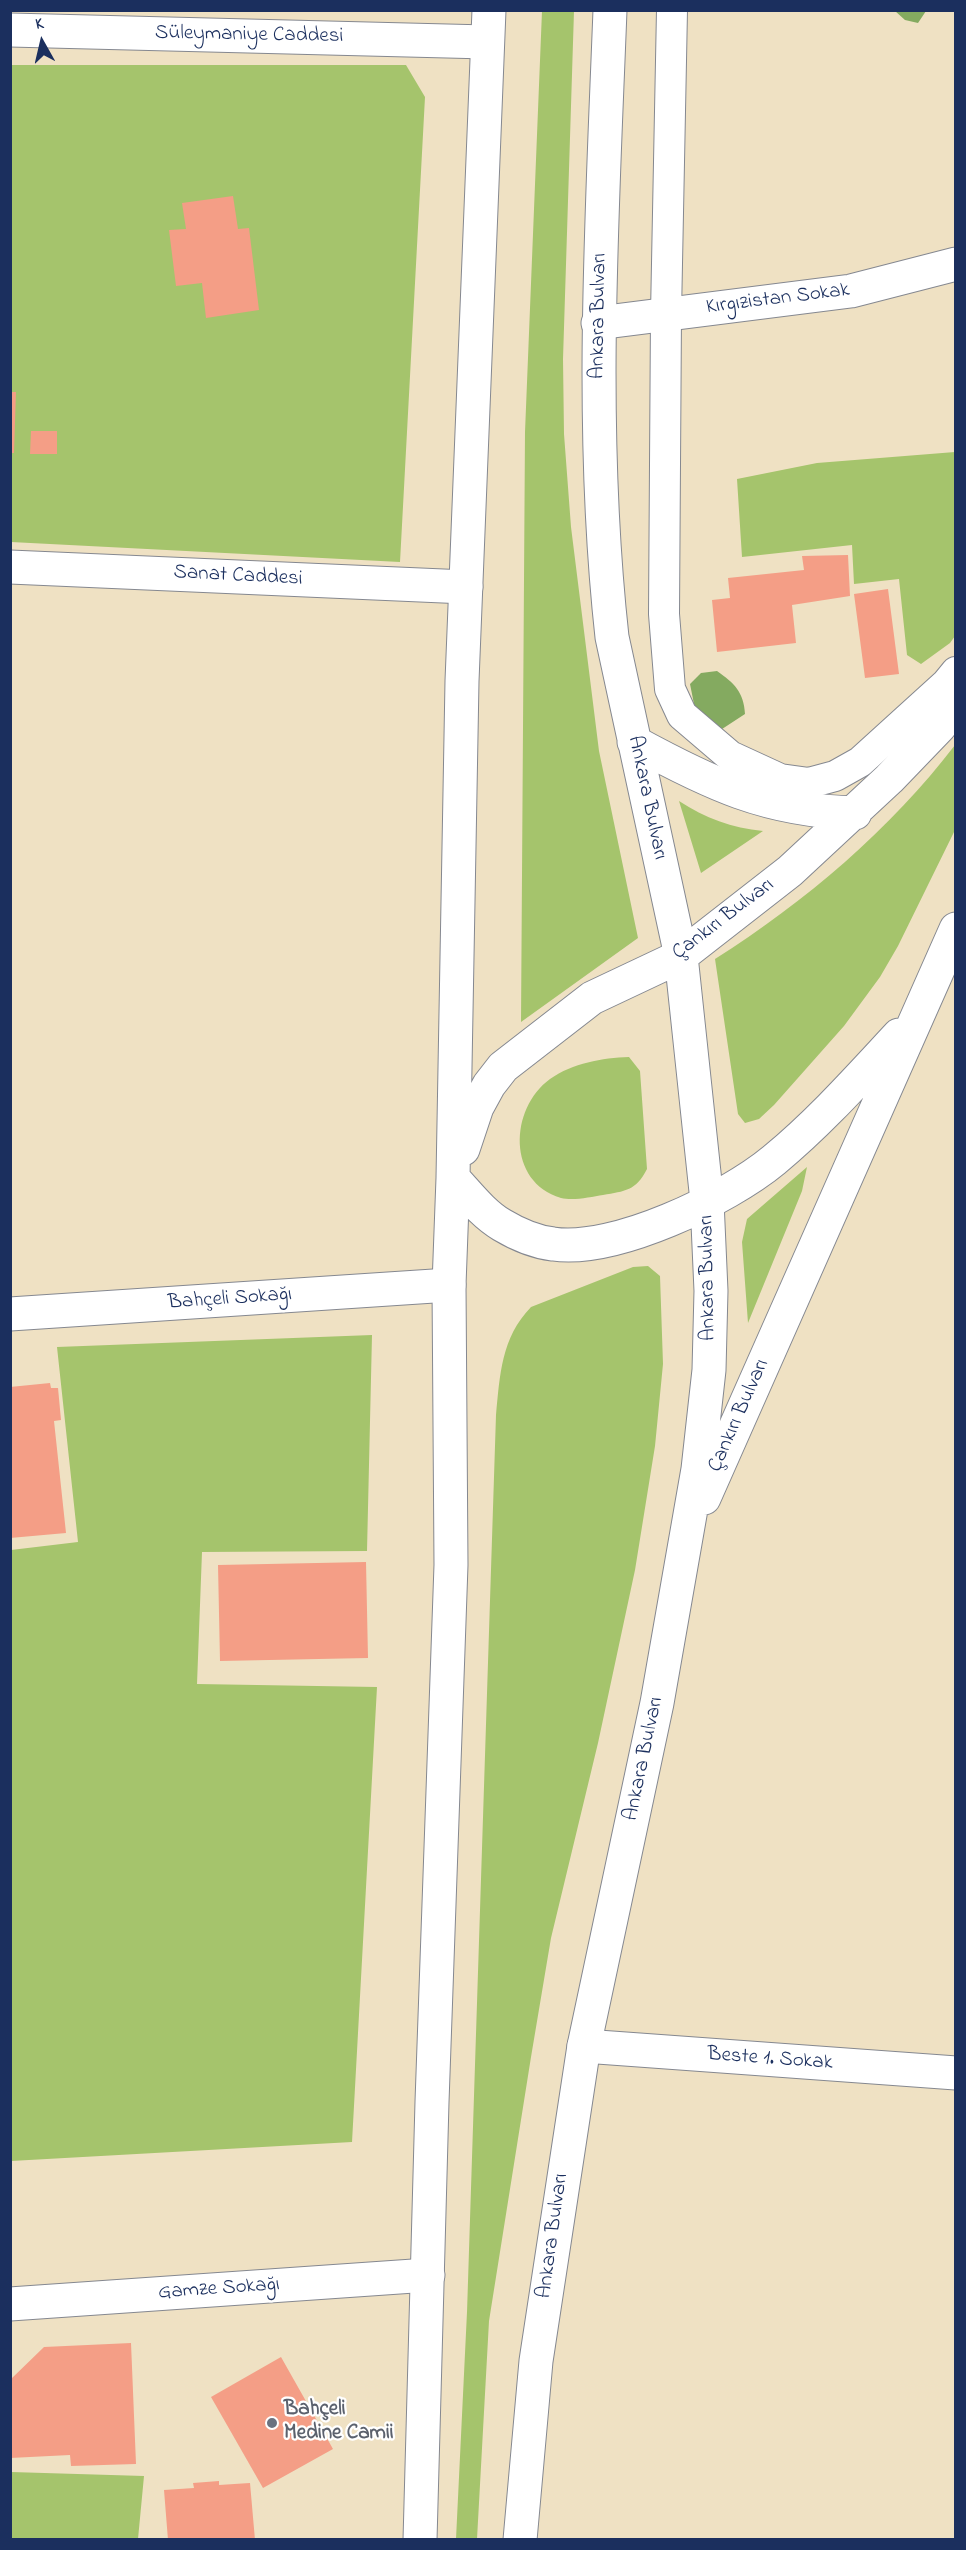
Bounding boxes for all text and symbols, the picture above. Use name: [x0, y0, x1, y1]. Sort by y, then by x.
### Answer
north arrow: [12, 12, 72, 72]
text: K: [34, 12, 45, 37]
street label: Süleymaniye Caddesi: [155, 22, 343, 50]
street label: Ankara Bulvarı: [586, 253, 614, 379]
street label: Kırgızistan Sokak: [705, 279, 851, 321]
street label: Sanat Caddesi: [173, 561, 303, 593]
street label: Ankara Bulvarı: [621, 734, 671, 862]
street label: Çankırı Bulvarı: [668, 874, 780, 966]
street label: Ankara Bulvarı: [695, 1215, 723, 1341]
street label: Bahçeli Sokağı: [167, 1283, 293, 1317]
street label: Çankırı Bulvarı: [704, 1356, 776, 1476]
street label: Ankara Bulvarı: [620, 1695, 670, 1823]
street label: Beste 1. Sokak: [706, 2043, 834, 2077]
street label: Ankara Bulvarı: [533, 2172, 575, 2300]
street label: Gamze Sokağı: [157, 2273, 281, 2307]
place label: Bahçeli Medine Camii: [284, 2398, 393, 2448]
marker: Bahçeli Medine Camii: [265, 2416, 279, 2430]

